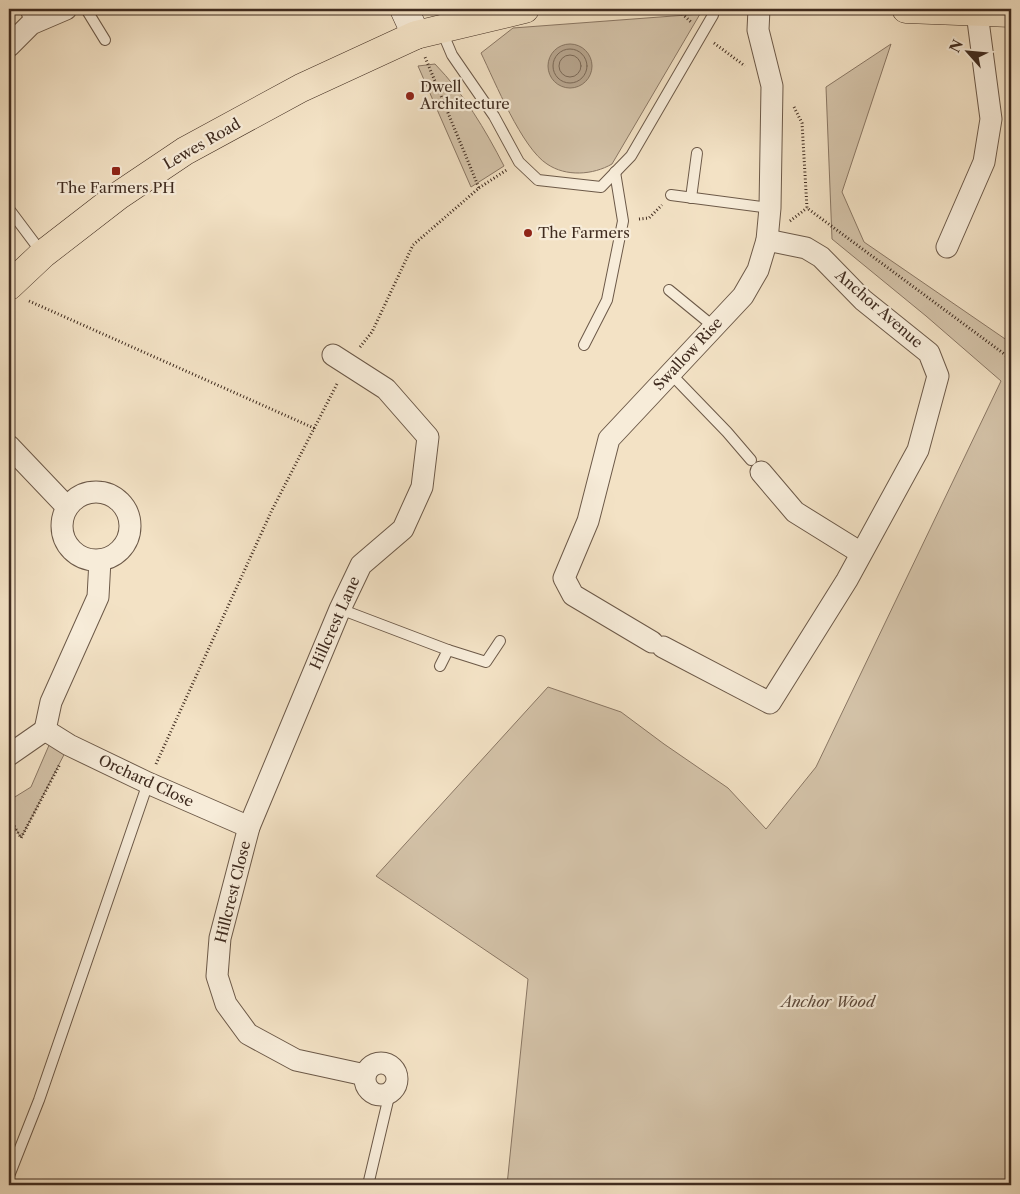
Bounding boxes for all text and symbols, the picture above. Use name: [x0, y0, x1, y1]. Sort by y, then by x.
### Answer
north arrow: [942, 28, 992, 78]
text: N: [946, 37, 967, 56]
place label: Dwell Architecture: [419, 77, 510, 113]
marker: Dwell Architecture: [404, 90, 416, 102]
street label: Lewes Road: [160, 114, 244, 173]
marker: The Farmers PH: [110, 165, 122, 177]
place label: The Farmers PH: [57, 178, 175, 197]
place label: The Farmers: [538, 223, 630, 242]
marker: The Farmers: [522, 227, 534, 239]
street label: Anchor Avenue: [831, 265, 927, 352]
street label: Swallow Rise: [649, 313, 726, 394]
street label: Hillcrest Lane: [306, 573, 364, 672]
street label: Orchard Close: [95, 750, 197, 811]
street label: Hillcrest Close: [211, 839, 254, 945]
park label: Anchor Wood: [779, 992, 877, 1011]

